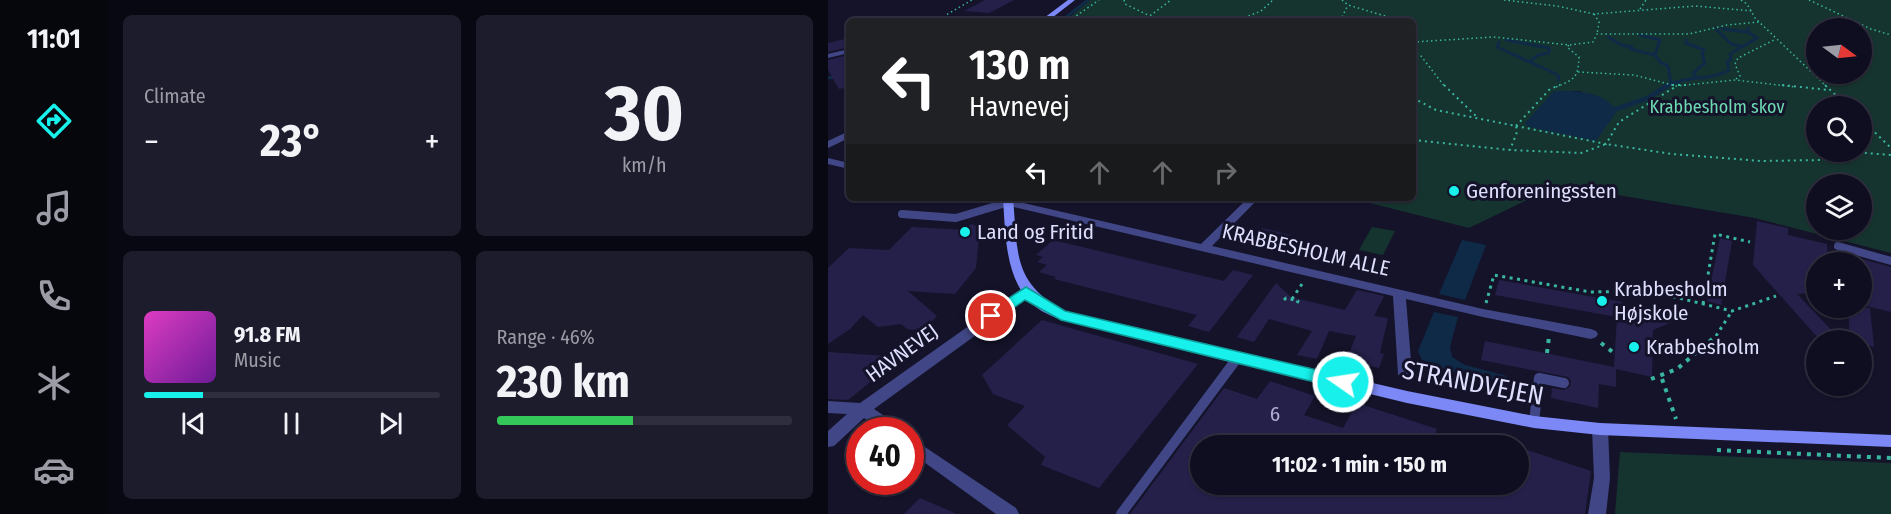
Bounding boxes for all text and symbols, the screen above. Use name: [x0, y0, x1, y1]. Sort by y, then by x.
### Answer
north arrow: [1806, 18, 1872, 84]
map controls: [1806, 18, 1872, 396]
text: 11:01: [27, 23, 81, 55]
text: 130 m: [969, 40, 1070, 90]
icon: left: [870, 42, 948, 120]
text: 30: [605, 67, 684, 161]
text: Climate: [144, 84, 206, 108]
text: Havnevej: [969, 91, 1070, 123]
park label: Krabbesholm skov: [1650, 96, 1784, 118]
button: search: [1806, 96, 1872, 162]
icon: directions: [33, 100, 75, 142]
text: 23°: [260, 114, 323, 168]
text: −: [144, 122, 159, 162]
text: +: [424, 122, 439, 162]
text: km/h: [622, 153, 667, 177]
icon: left: [1020, 156, 1053, 189]
icon: ahead: [1083, 156, 1116, 189]
icon: ahead: [1146, 156, 1179, 189]
icon: right: [1209, 156, 1242, 189]
button: layers: [1806, 174, 1872, 240]
place label: Genforeningssten: [1466, 178, 1617, 204]
marker: Genforeningssten: [1447, 184, 1461, 198]
icon: music: [33, 187, 75, 229]
street label: KRABBESHOLM ALLE: [1220, 218, 1392, 282]
place label: Land og Fritid: [977, 219, 1094, 245]
marker: Land og Fritid: [958, 225, 972, 239]
button: +: [1806, 252, 1872, 318]
icon: phone: [33, 275, 75, 317]
place label: Krabbesholm Højskole: [1614, 276, 1728, 326]
pin: [965, 290, 1016, 341]
marker: Krabbesholm Højskole: [1595, 294, 1609, 308]
icon: arrive: [974, 299, 1007, 332]
street label: HAVNEVEJ: [861, 318, 943, 388]
text: 91.8 FM: [234, 321, 301, 348]
text: Range · 46%: [497, 325, 595, 349]
button: −: [1806, 330, 1872, 396]
place label: Krabbesholm: [1646, 334, 1760, 360]
marker: Krabbesholm: [1627, 340, 1641, 354]
text: Music: [234, 348, 281, 372]
position arrow: [1311, 350, 1375, 414]
street label: STRANDVEJEN: [1400, 354, 1546, 412]
text: 230 km: [497, 355, 630, 409]
icon: climate: [33, 362, 75, 404]
house number: 6: [1270, 401, 1280, 427]
icon: previous: [177, 407, 210, 440]
icon: pause: [275, 407, 308, 440]
icon: next: [374, 407, 407, 440]
speed limit sign: 40: [846, 417, 924, 495]
icon: car: [33, 449, 75, 491]
text: 11:02 · 1 min · 150 m: [1272, 451, 1447, 478]

